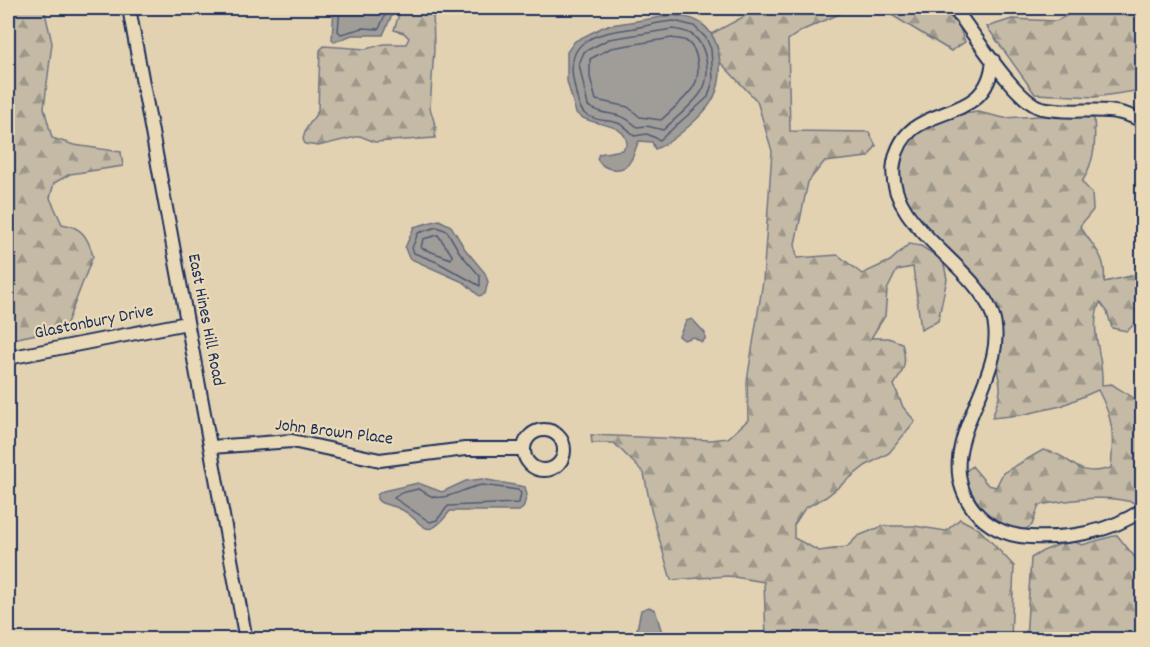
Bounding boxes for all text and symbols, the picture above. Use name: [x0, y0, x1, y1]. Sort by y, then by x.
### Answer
street label: East Hines Hill Road: [180, 252, 230, 388]
street label: Glastonbury Drive: [32, 299, 156, 347]
street label: John Brown Place: [274, 413, 394, 453]

